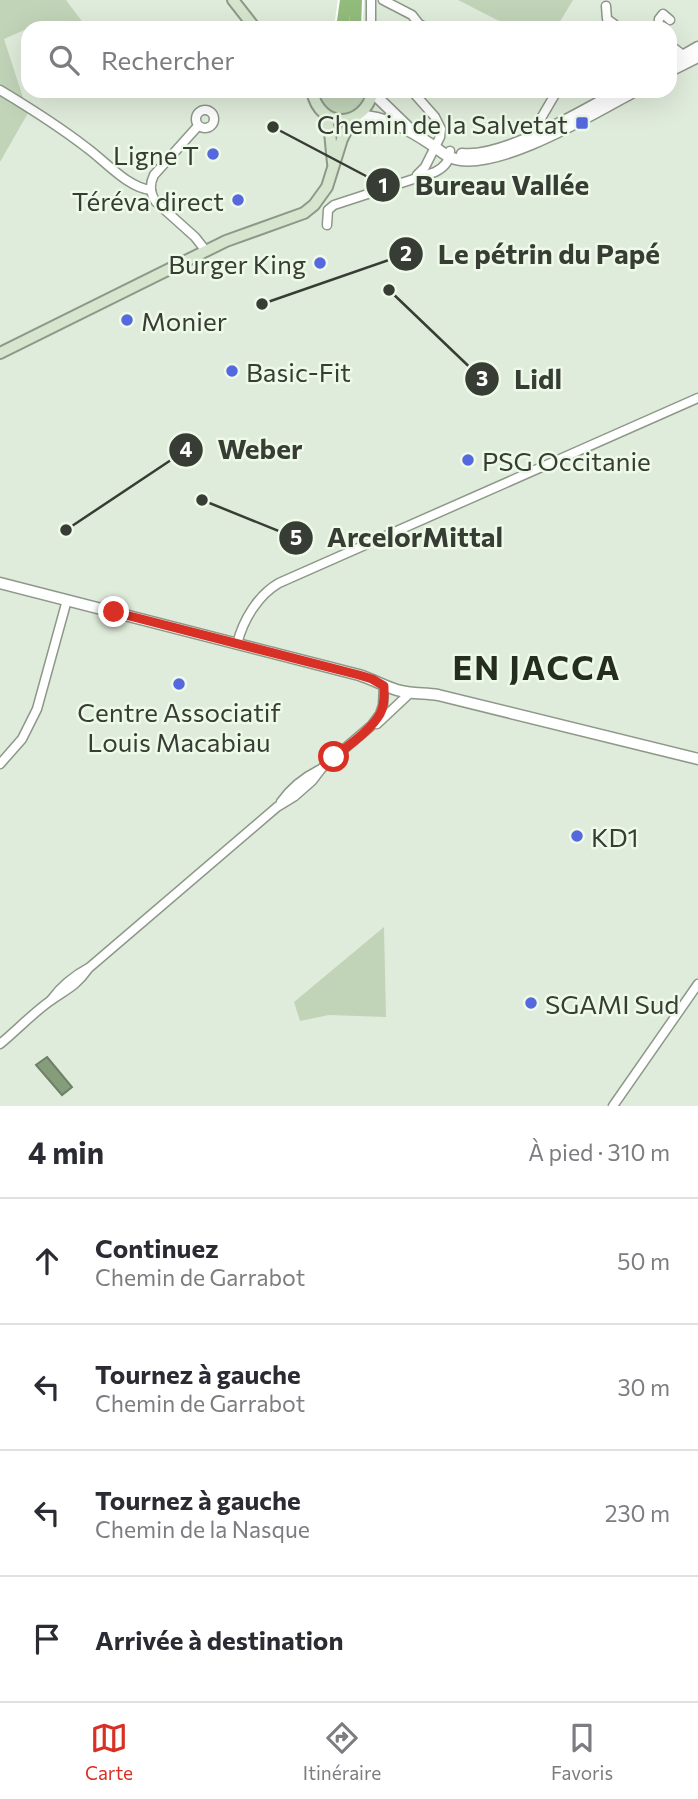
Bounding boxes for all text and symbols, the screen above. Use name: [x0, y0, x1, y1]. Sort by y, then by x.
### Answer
search box: [21, 21, 677, 98]
icon: search: [45, 41, 83, 79]
text: Rechercher: [101, 44, 235, 75]
place label: Chemin de la Salvetat: [317, 108, 568, 139]
marker: Chemin de la Salvetat: [574, 115, 590, 131]
place label: Ligne T: [113, 139, 199, 170]
marker: Ligne T: [205, 146, 221, 162]
callout: Bureau Vallée: [365, 161, 603, 210]
text: Bureau Vallée: [415, 167, 589, 201]
text: 1: [378, 172, 388, 197]
place label: Téréva direct: [72, 185, 224, 216]
marker: Téréva direct: [230, 192, 246, 208]
callout: Le pétrin du Papé: [389, 230, 674, 279]
text: Le pétrin du Papé: [438, 236, 660, 270]
text: 2: [400, 240, 412, 265]
place label: Burger King: [168, 248, 306, 279]
marker: Burger King: [312, 255, 328, 271]
place label: Monier: [141, 305, 227, 336]
marker: Monier: [119, 312, 135, 328]
callout: Lidl: [465, 354, 576, 403]
place label: Basic-Fit: [246, 356, 351, 387]
text: Lidl: [514, 361, 562, 395]
marker: Basic-Fit: [224, 363, 240, 379]
text: 3: [476, 365, 488, 390]
callout: Weber: [168, 425, 316, 474]
text: Weber: [218, 431, 303, 465]
text: 4: [180, 436, 193, 461]
place label: PSG Occitanie: [482, 445, 651, 476]
marker: PSG Occitanie: [460, 452, 476, 468]
callout: ArcelorMittal: [278, 513, 517, 562]
text: ArcelorMittal: [327, 519, 503, 553]
text: 5: [290, 524, 302, 549]
route end: [98, 596, 129, 627]
district label: EN JACCA: [453, 646, 621, 687]
marker: Centre Associatif Louis Macabiau: [171, 676, 187, 692]
place label: Centre Associatif Louis Macabiau: [77, 696, 282, 757]
route start: [318, 741, 349, 772]
place label: KD1: [591, 821, 639, 852]
marker: KD1: [569, 828, 585, 844]
place label: SGAMI Sud: [545, 988, 679, 1019]
marker: SGAMI Sud: [523, 995, 539, 1011]
text: 4 min: [28, 1133, 104, 1170]
text: À pied · 310 m: [528, 1138, 670, 1166]
text: Continuez: [95, 1232, 219, 1263]
icon: ahead: [28, 1242, 66, 1280]
text: 50 m: [617, 1247, 670, 1275]
text: Chemin de Garrabot: [95, 1263, 305, 1291]
text: Tournez à gauche: [95, 1358, 301, 1389]
icon: left: [28, 1368, 66, 1406]
text: 30 m: [617, 1373, 670, 1401]
text: Chemin de Garrabot: [95, 1389, 305, 1417]
text: Tournez à gauche: [95, 1484, 301, 1515]
icon: left: [28, 1494, 66, 1532]
text: 230 m: [605, 1499, 670, 1527]
text: Chemin de la Nasque: [95, 1515, 310, 1543]
icon: arrive: [28, 1620, 66, 1658]
text: Arrivée à destination: [95, 1624, 343, 1655]
tab: Carte: [85, 1719, 133, 1784]
tab: Itinéraire: [303, 1719, 381, 1784]
tab: Favoris: [551, 1719, 613, 1784]

